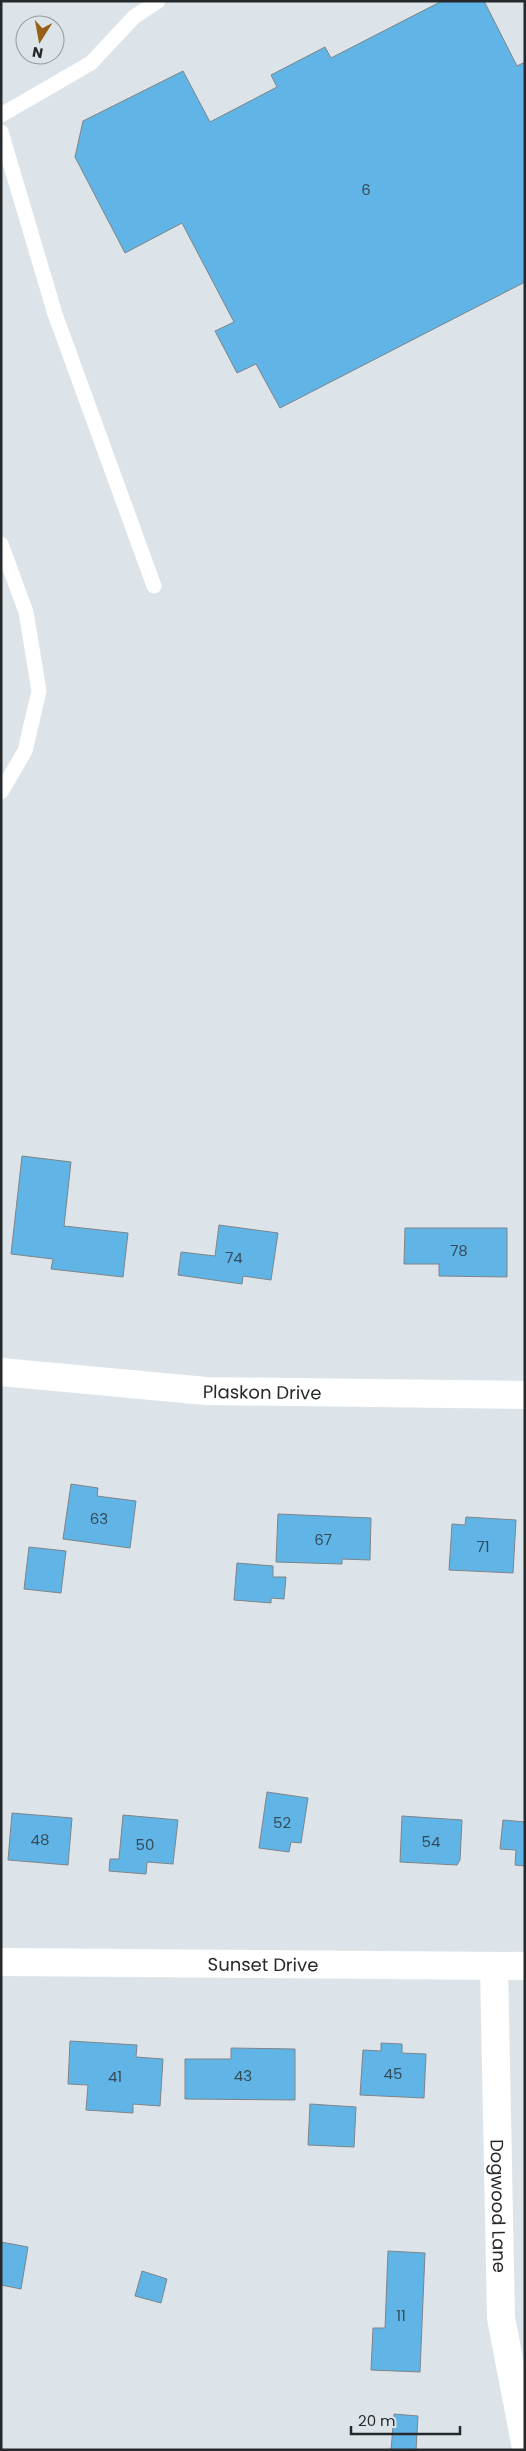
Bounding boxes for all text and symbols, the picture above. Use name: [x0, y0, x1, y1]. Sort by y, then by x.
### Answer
north arrow: [15, 15, 65, 65]
text: N: [30, 42, 45, 64]
house number: 6: [361, 179, 371, 200]
house number: 78: [450, 1240, 468, 1261]
house number: 74: [225, 1247, 243, 1268]
street label: Plaskon Drive: [203, 1378, 322, 1405]
house number: 63: [90, 1508, 108, 1529]
house number: 67: [314, 1529, 332, 1550]
house number: 71: [477, 1536, 490, 1557]
house number: 52: [273, 1812, 291, 1833]
house number: 48: [31, 1829, 49, 1850]
house number: 54: [422, 1831, 440, 1852]
house number: 50: [136, 1834, 154, 1855]
street label: Sunset Drive: [208, 1951, 318, 1977]
house number: 45: [384, 2063, 402, 2084]
house number: 43: [234, 2065, 252, 2086]
house number: 41: [108, 2066, 122, 2087]
street label: Dogwood Lane: [485, 2139, 513, 2273]
house number: 11: [396, 2305, 406, 2326]
scale bar: [351, 2404, 460, 2436]
text: 20 m: [358, 2410, 396, 2431]

